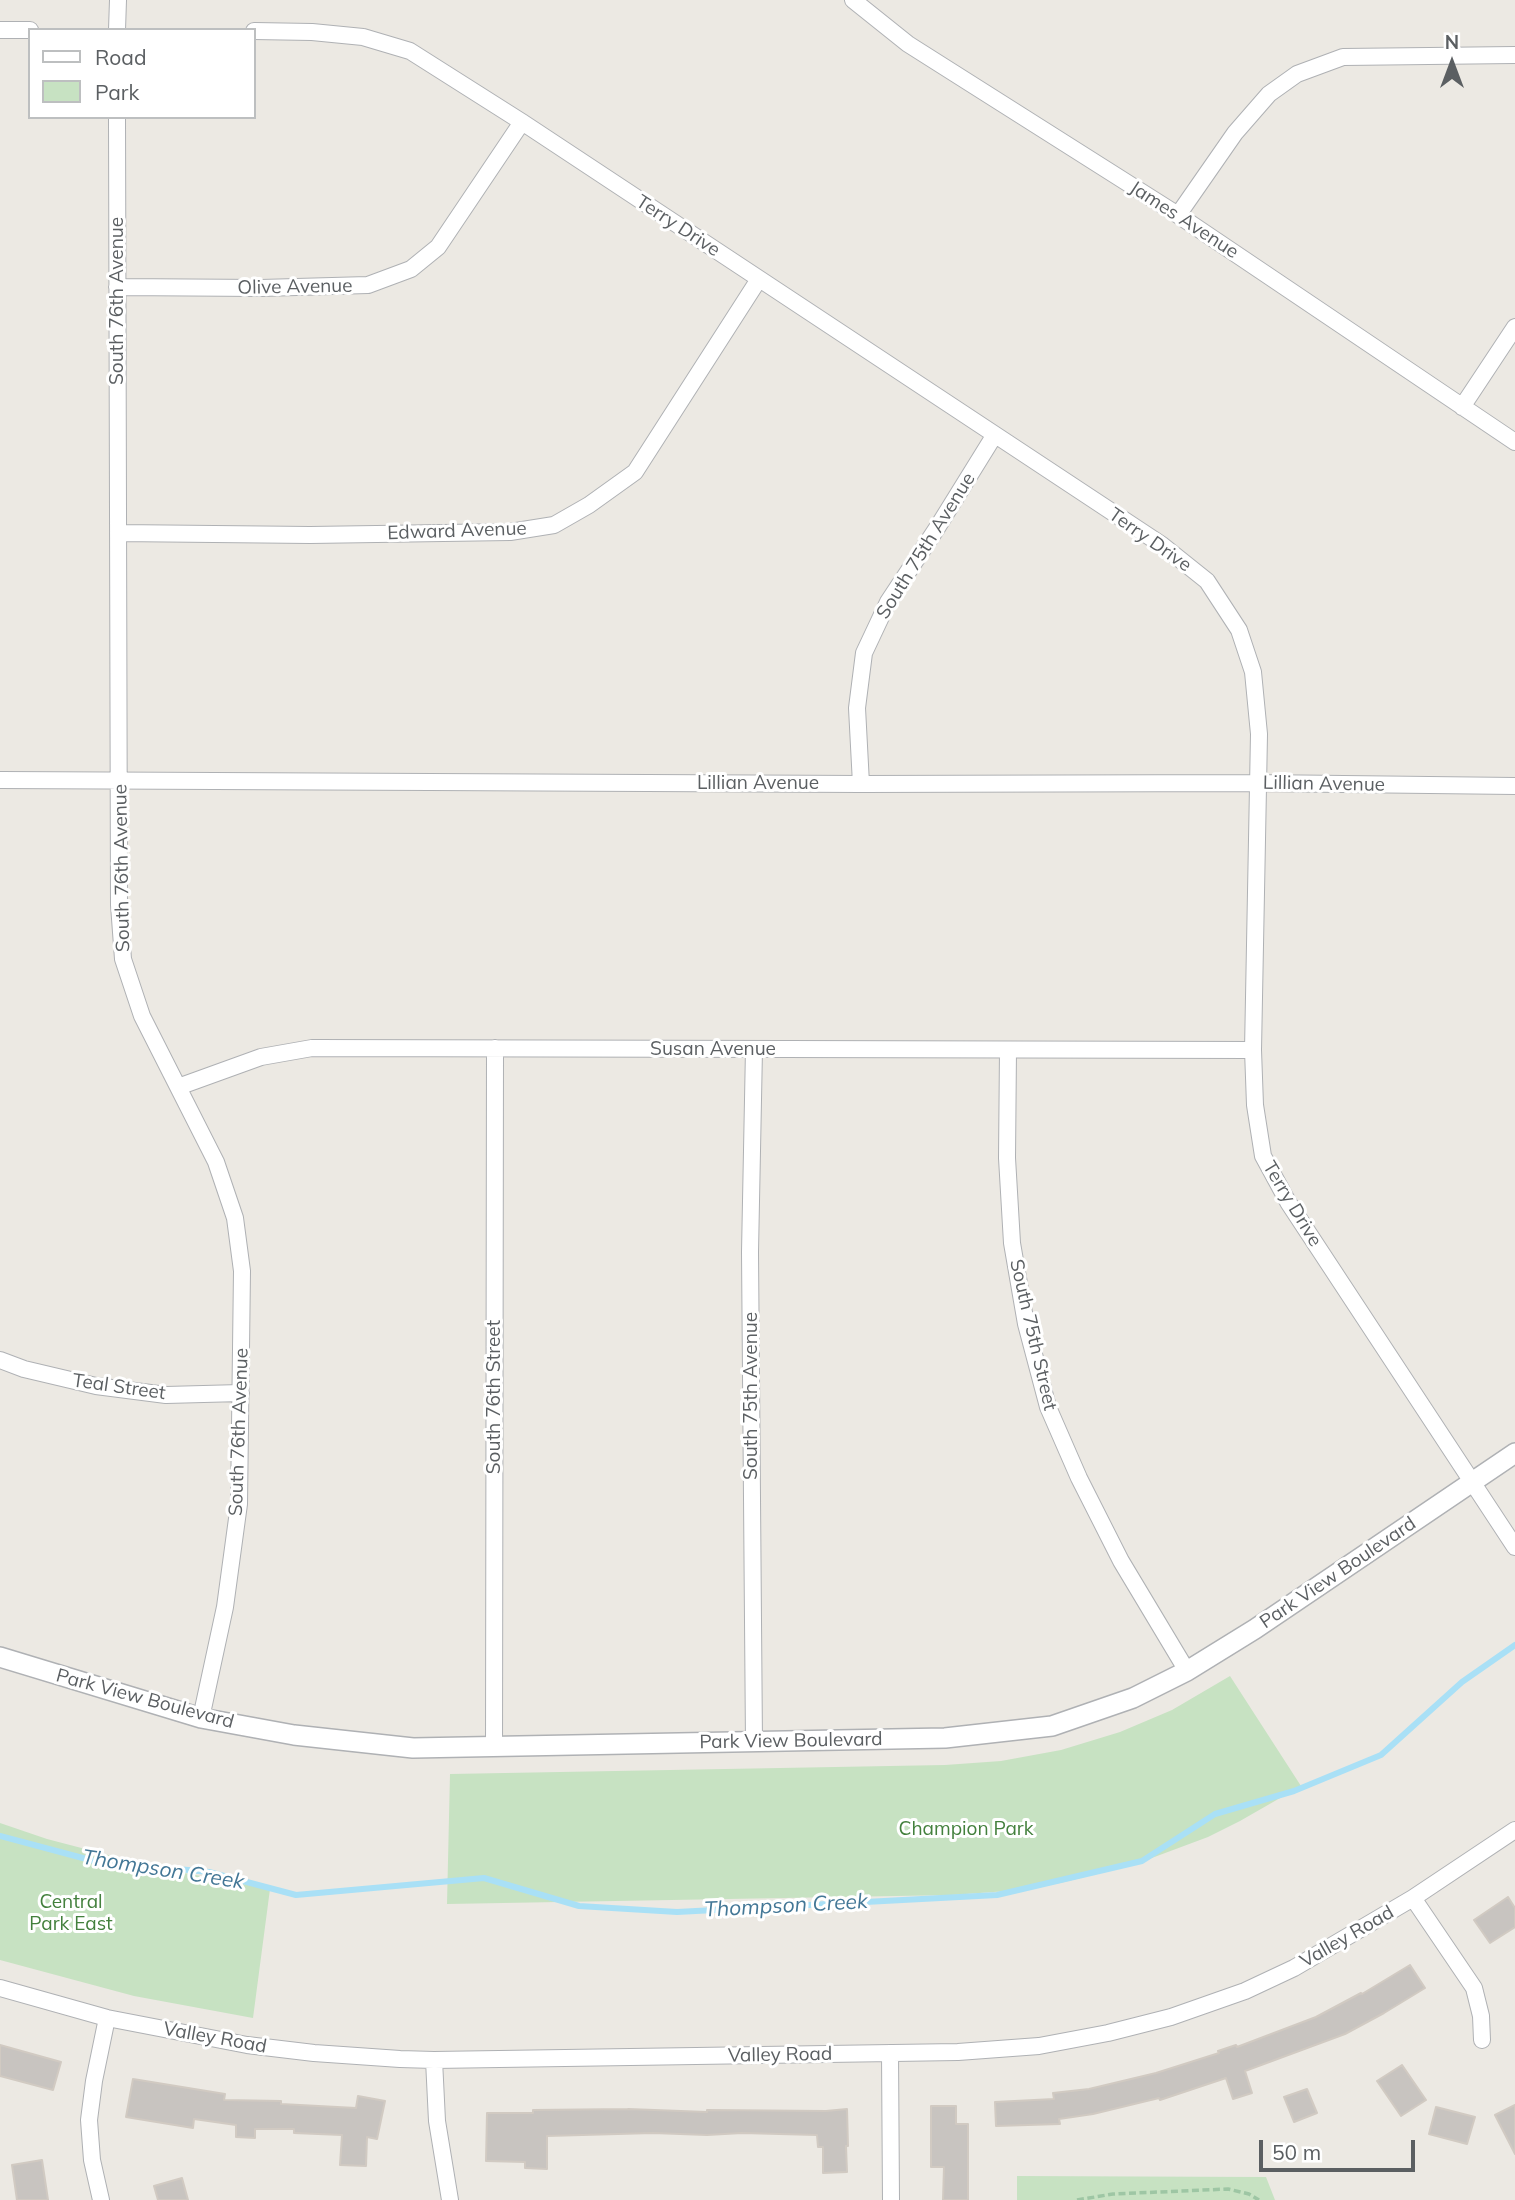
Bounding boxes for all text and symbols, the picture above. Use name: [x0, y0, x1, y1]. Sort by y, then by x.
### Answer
legend: [28, 28, 256, 119]
north arrow: [1417, 28, 1487, 98]
text: N: [1445, 30, 1459, 54]
text: Road: [95, 44, 146, 70]
text: Park: [95, 79, 139, 105]
street label: James Avenue: [1125, 176, 1243, 264]
street label: Terry Drive: [632, 190, 724, 262]
street label: South 76th Avenue: [106, 217, 128, 385]
street label: Olive Avenue: [237, 275, 353, 299]
street label: South 75th Avenue: [872, 469, 980, 623]
street label: Terry Drive: [1104, 503, 1196, 577]
street label: Edward Avenue: [387, 517, 527, 545]
street label: Lillian Avenue: [697, 772, 819, 794]
street label: Lillian Avenue: [1263, 772, 1385, 796]
street label: South 76th Avenue: [109, 784, 135, 952]
street label: Susan Avenue: [650, 1038, 776, 1060]
street label: Terry Drive: [1258, 1157, 1326, 1251]
street label: South 75th Street: [1005, 1257, 1061, 1413]
street label: South 75th Avenue: [740, 1312, 762, 1480]
street label: South 76th Street: [483, 1320, 505, 1474]
street label: South 76th Avenue: [225, 1348, 253, 1516]
street label: Teal Street: [71, 1369, 167, 1405]
street label: Park View Boulevard: [1256, 1512, 1420, 1634]
street label: Park View Boulevard: [53, 1664, 237, 1734]
street label: Park View Boulevard: [699, 1728, 883, 1754]
park label: Champion Park: [898, 1818, 1034, 1840]
water label: Thompson Creek: [80, 1845, 246, 1895]
water label: Thompson Creek: [704, 1889, 868, 1923]
park label: Central Park East: [29, 1891, 113, 1935]
street label: Valley Road: [1296, 1901, 1398, 1973]
street label: Valley Road: [162, 2018, 268, 2058]
street label: Valley Road: [728, 2043, 832, 2067]
scale bar: [1263, 2126, 1419, 2170]
text: 50 m: [1272, 2139, 1321, 2165]

